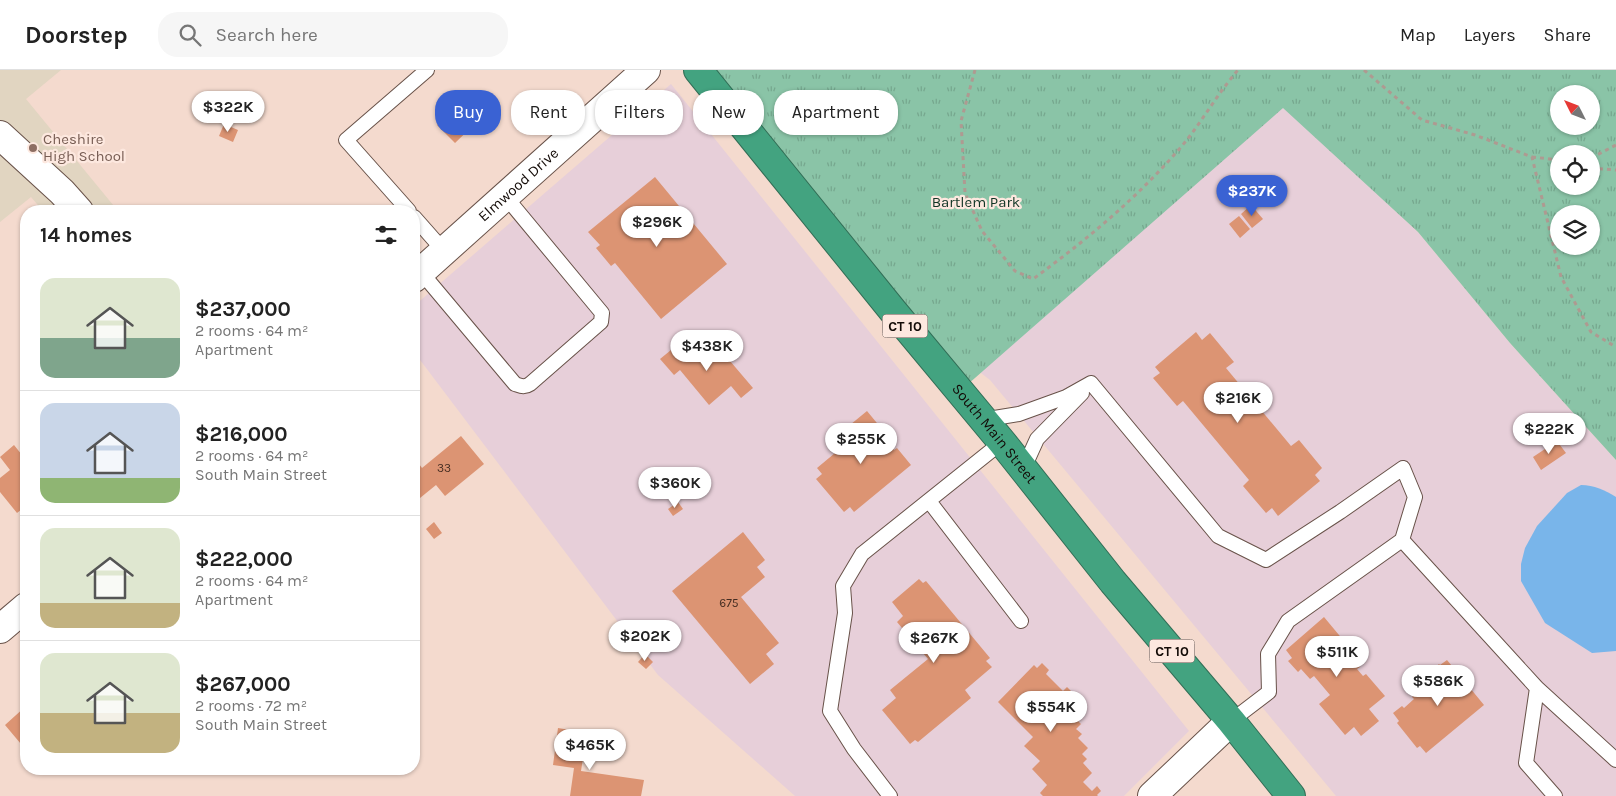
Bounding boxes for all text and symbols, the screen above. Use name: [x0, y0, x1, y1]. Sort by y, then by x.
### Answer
search box: [158, 12, 508, 57]
text: Doorstep: [25, 21, 128, 49]
icon: search: [176, 21, 204, 49]
text: Search here: [216, 24, 318, 46]
text: Map: [1400, 24, 1436, 46]
text: Layers: [1464, 24, 1516, 46]
text: Share: [1544, 24, 1591, 46]
north arrow: [1550, 85, 1600, 135]
map controls: [1550, 85, 1600, 255]
pin: $322K: [193, 90, 263, 133]
chip: Buy: [435, 90, 501, 135]
chip: Rent: [511, 90, 585, 135]
chip: Filters: [595, 90, 683, 135]
chip: New: [693, 90, 764, 135]
chip: Apartment: [774, 90, 898, 135]
text: $322K: [203, 97, 253, 116]
place label: Cheshire High School: [43, 130, 125, 165]
marker: Cheshire High School: [27, 142, 39, 154]
street label: Elmwood Drive: [474, 144, 562, 225]
button: locate: [1550, 145, 1600, 195]
pin: $237K: [1217, 174, 1287, 217]
text: $237K: [1227, 181, 1277, 200]
park label: Bartlem Park: [932, 193, 1020, 211]
button: layers: [1550, 205, 1600, 255]
pin: $296K: [622, 206, 692, 248]
text: $296K: [632, 212, 682, 231]
icon: filters: [372, 221, 400, 249]
text: 14 homes: [40, 223, 132, 247]
text: $237,000: [195, 297, 291, 321]
icon: home: [80, 298, 140, 358]
road number: CT 10: [882, 315, 928, 338]
text: 2 rooms · 64 m²: [195, 321, 308, 340]
pin: $438K: [672, 330, 742, 372]
text: $438K: [681, 336, 733, 355]
text: Apartment: [195, 340, 273, 359]
street label: South Main Street: [948, 380, 1041, 487]
pin: $216K: [1203, 382, 1273, 424]
text: $216K: [1215, 388, 1261, 407]
pin: $222K: [1514, 412, 1584, 455]
text: $222K: [1524, 419, 1574, 438]
text: $216,000: [195, 422, 288, 446]
pin: $255K: [826, 422, 896, 465]
icon: home: [80, 423, 140, 483]
text: $255K: [836, 429, 886, 448]
text: 2 rooms · 64 m²: [195, 446, 308, 465]
house number: 33: [437, 461, 451, 475]
text: South Main Street: [195, 465, 327, 484]
pin: $360K: [640, 466, 710, 509]
text: $360K: [649, 473, 701, 492]
text: $222,000: [195, 547, 293, 571]
icon: home: [80, 548, 140, 608]
text: 2 rooms · 64 m²: [195, 571, 308, 590]
text: Apartment: [195, 590, 273, 609]
house number: 675: [719, 596, 739, 610]
pin: $202K: [610, 620, 680, 662]
pin: $267K: [899, 622, 969, 664]
text: $202K: [620, 626, 670, 645]
text: $267K: [910, 628, 958, 647]
pin: $511K: [1302, 636, 1372, 678]
road number: CT 10: [1150, 640, 1194, 662]
text: $511K: [1316, 642, 1358, 661]
pin: $586K: [1403, 664, 1473, 707]
text: $586K: [1413, 671, 1463, 690]
text: $267,000: [195, 672, 291, 696]
icon: home: [80, 673, 140, 733]
pin: $554K: [1016, 690, 1086, 733]
text: 2 rooms · 72 m²: [195, 696, 307, 715]
text: $554K: [1026, 697, 1076, 716]
text: South Main Street: [195, 715, 327, 734]
pin: $465K: [555, 728, 625, 771]
text: $465K: [565, 735, 615, 754]

